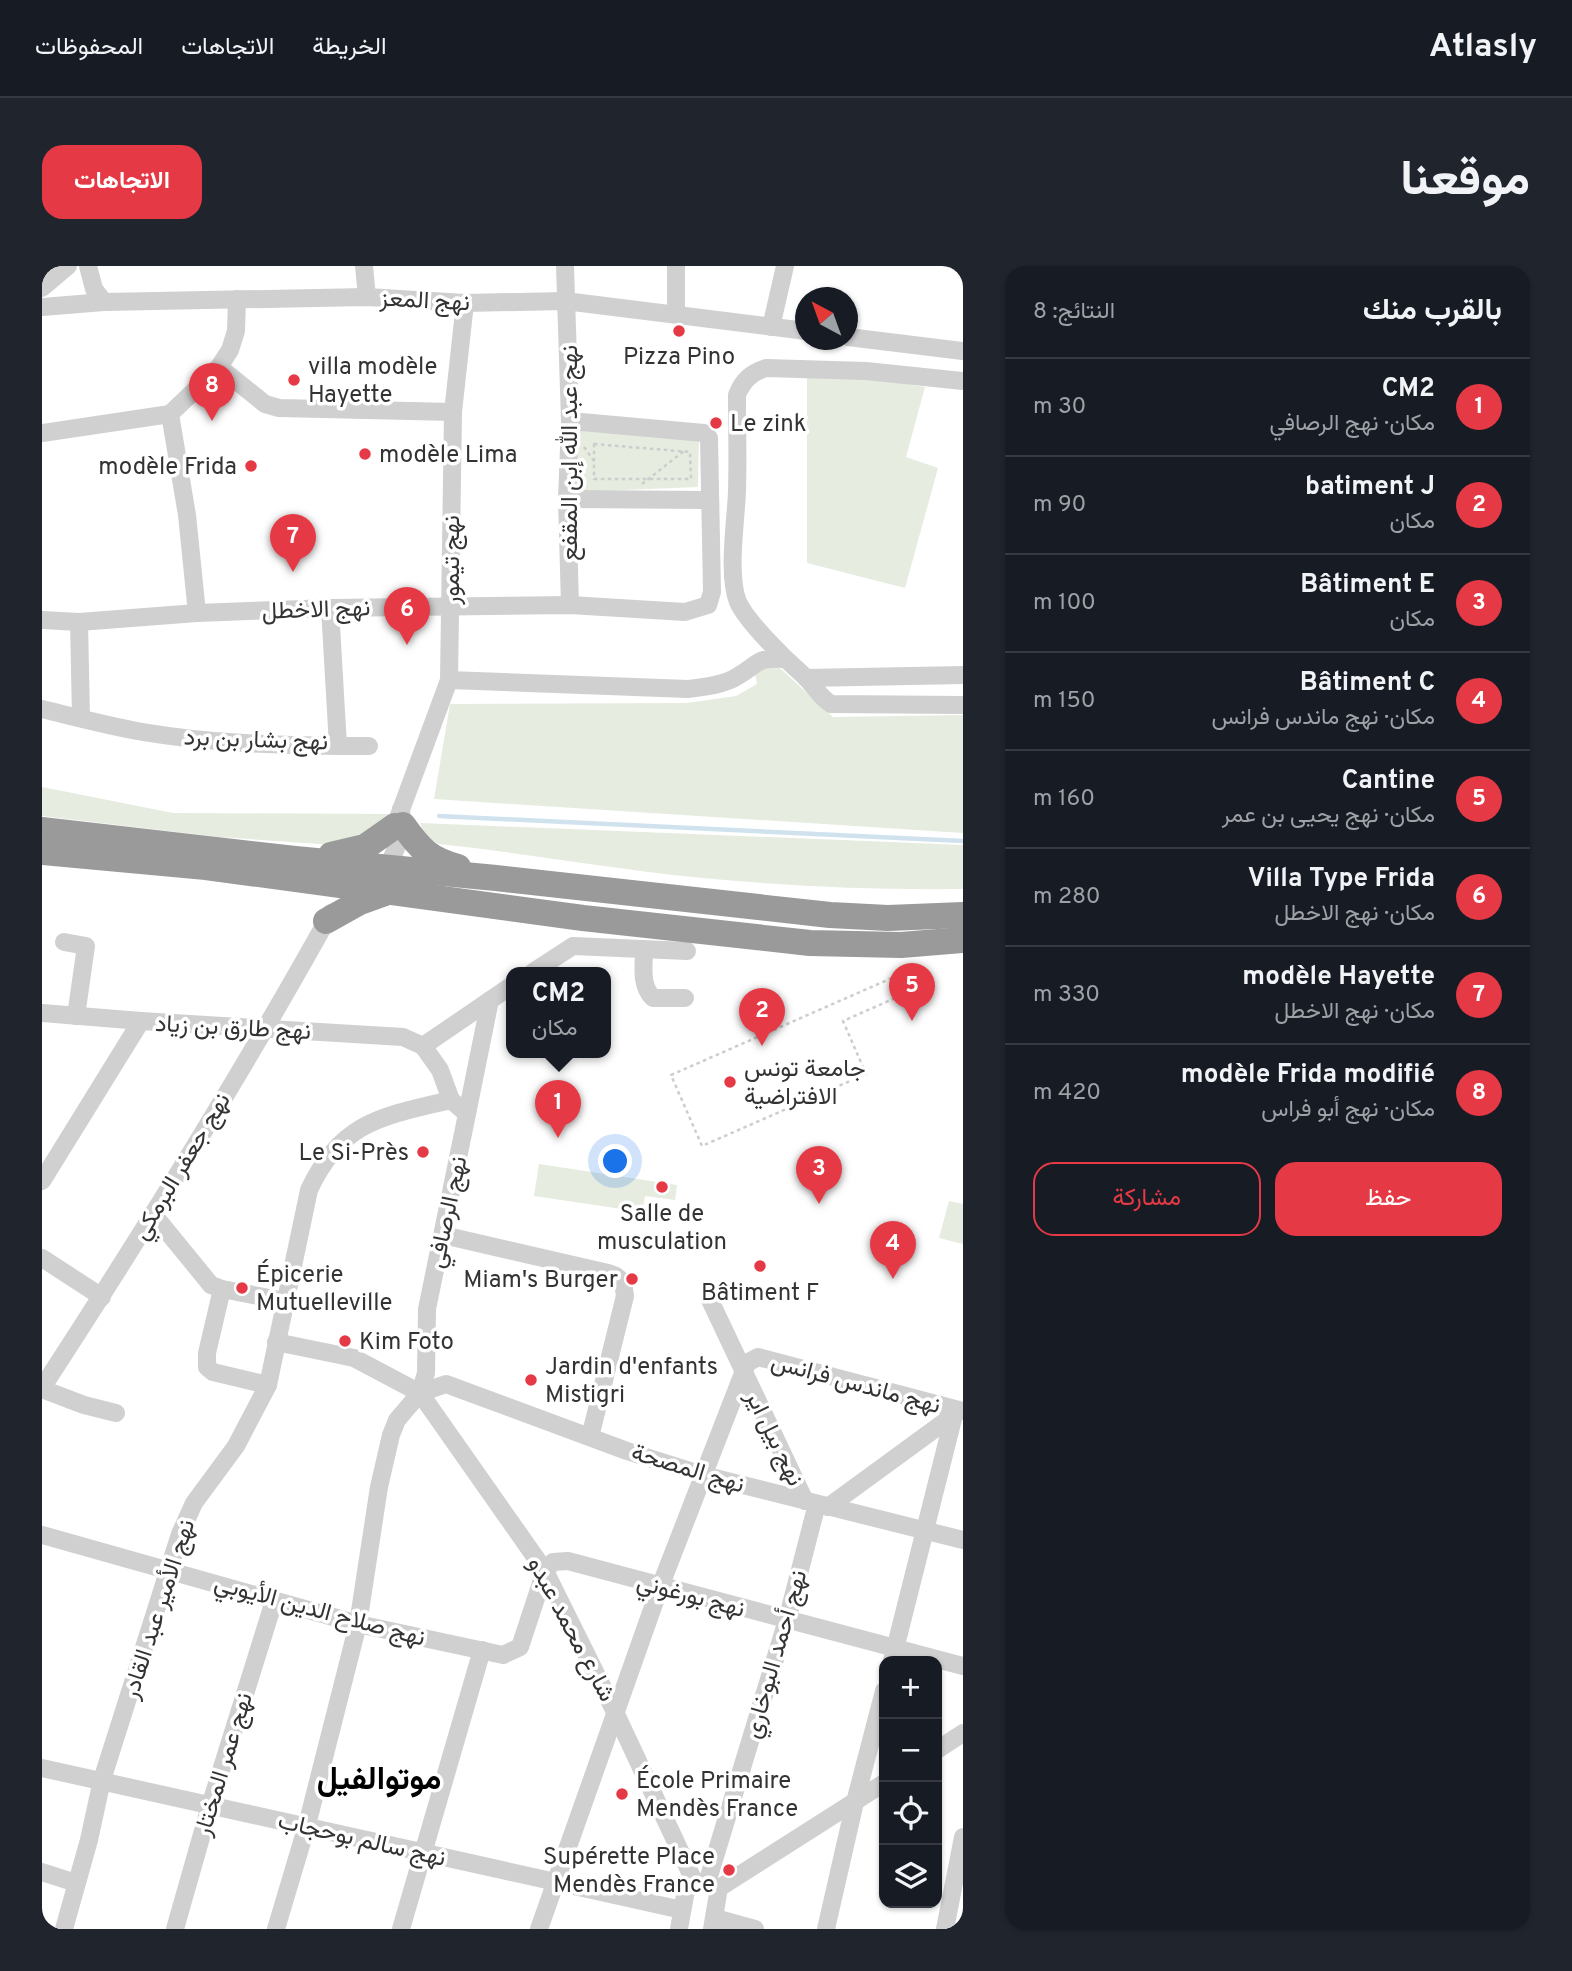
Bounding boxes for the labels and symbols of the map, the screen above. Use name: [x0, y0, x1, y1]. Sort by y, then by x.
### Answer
street label: نهج المعز: [378, 285, 471, 319]
north arrow: [795, 287, 858, 350]
marker: Pizza Pino: [671, 323, 687, 339]
place label: Pizza Pino: [623, 343, 735, 373]
street label: نهج عبد الله إبن المقفع: [555, 345, 586, 561]
place label: villa modèle Hayette: [308, 353, 437, 411]
pin: 8: [189, 363, 235, 421]
marker: villa modèle Hayette: [286, 372, 302, 388]
place label: Le zink: [730, 410, 806, 440]
marker: Le zink: [708, 415, 724, 431]
place label: modèle Lima: [379, 441, 517, 471]
marker: modèle Lima: [357, 446, 373, 462]
place label: modèle Frida: [98, 453, 237, 483]
marker: modèle Frida: [243, 458, 259, 474]
pin: 7: [270, 514, 316, 572]
street label: نهج تيمور: [438, 515, 468, 606]
pin: 6: [384, 587, 430, 645]
street label: نهج الاخطل: [261, 594, 371, 628]
street label: نهج بشار بن برد: [183, 723, 329, 759]
pin: 5: [889, 963, 935, 1021]
pin: 2: [739, 988, 785, 1046]
street label: نهج طارق بن زياد: [154, 1010, 312, 1048]
place label: جامعة تونس الافتراضية: [744, 1055, 866, 1113]
marker: جامعة تونس الافتراضية: [722, 1074, 738, 1090]
pin: 1: [535, 1080, 581, 1138]
street label: نهج جعفر البرمكي: [127, 1088, 240, 1247]
place label: Le Si-Près: [299, 1139, 409, 1169]
marker: Le Si-Près: [415, 1144, 431, 1160]
your location: [598, 1144, 632, 1178]
pin: 3: [796, 1146, 842, 1204]
street label: نهج الرصافي: [422, 1154, 477, 1272]
marker: Salle de musculation: [654, 1179, 670, 1195]
place label: Salle de musculation: [597, 1200, 727, 1258]
pin: 4: [870, 1221, 916, 1279]
marker: Bâtiment F: [752, 1258, 768, 1274]
place label: Épicerie Mutuelleville: [256, 1259, 392, 1319]
place label: Miam's Burger: [463, 1266, 618, 1296]
marker: Miam's Burger: [624, 1271, 640, 1287]
place label: Bâtiment F: [701, 1279, 819, 1309]
marker: Épicerie Mutuelleville: [234, 1280, 250, 1296]
place label: Kim Foto: [359, 1328, 454, 1358]
marker: Kim Foto: [337, 1333, 353, 1349]
street label: نهج ماندس فرانس: [767, 1348, 944, 1422]
place label: Jardin d'enfants Mistigri: [545, 1353, 718, 1411]
marker: Jardin d'enfants Mistigri: [523, 1372, 539, 1388]
street label: نهج بيل اير: [737, 1385, 809, 1491]
street label: نهج المصحة: [627, 1439, 748, 1501]
street label: نهج الأمير عبد القادر: [115, 1516, 203, 1704]
street label: شارع محمد عبدو: [520, 1552, 621, 1707]
street label: نهج أحمد البوخاري: [738, 1567, 817, 1743]
street label: نهج صلاح الدين الأيوبي: [210, 1568, 429, 1656]
street label: نهج بورغوني: [633, 1568, 748, 1628]
street label: نهج عمر المختار: [189, 1689, 261, 1841]
district label: موتوالفيل: [317, 1761, 441, 1801]
place label: École Primaire Mendès France: [636, 1765, 798, 1825]
marker: École Primaire Mendès France: [614, 1786, 630, 1802]
street label: نهج سالم بوحجاب: [275, 1807, 448, 1875]
place label: Supérette Place Mendès France: [543, 1843, 715, 1901]
marker: Supérette Place Mendès France: [721, 1862, 737, 1878]

